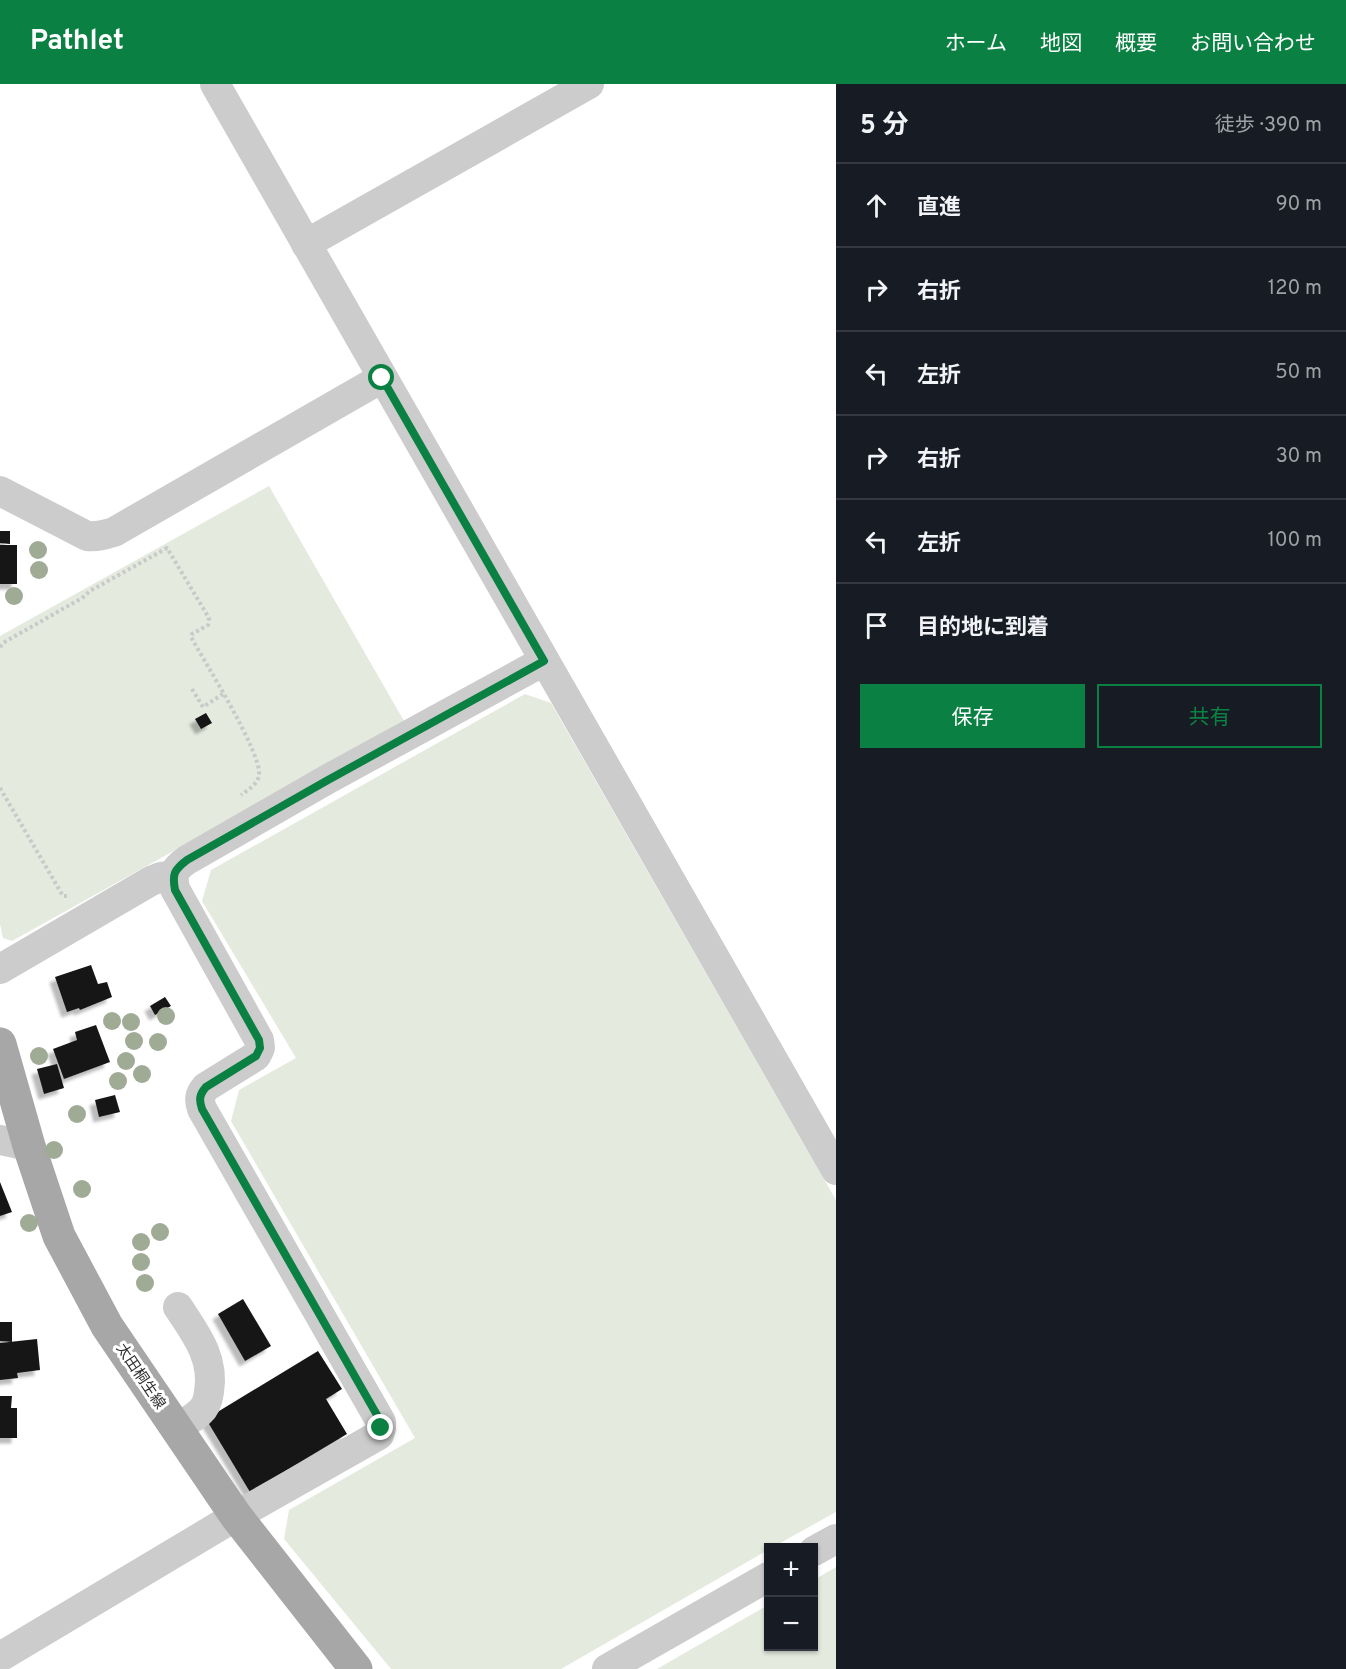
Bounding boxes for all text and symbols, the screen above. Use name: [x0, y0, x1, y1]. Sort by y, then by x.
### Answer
text: Pathlet: [30, 24, 124, 60]
text: ホーム: [945, 31, 1007, 58]
text: 地図: [1040, 31, 1082, 58]
text: 概要: [1115, 31, 1157, 58]
text: お問い合わせ: [1190, 31, 1316, 58]
text: 5 分: [860, 110, 908, 143]
text: 徒歩 · 390 m: [1215, 113, 1322, 139]
icon: ahead: [860, 189, 893, 222]
text: 90 m: [1276, 192, 1322, 218]
text: 直進: [917, 195, 961, 222]
icon: right: [860, 273, 893, 306]
text: 120 m: [1268, 276, 1322, 302]
text: 右折: [917, 279, 961, 306]
icon: left: [860, 357, 893, 390]
text: 50 m: [1275, 360, 1322, 386]
text: 左折: [917, 363, 961, 390]
route start: [368, 364, 394, 390]
icon: right: [860, 441, 893, 474]
text: 30 m: [1276, 444, 1322, 470]
text: 右折: [917, 447, 961, 474]
icon: left: [860, 525, 893, 558]
text: 100 m: [1267, 528, 1322, 554]
text: 左折: [917, 531, 961, 558]
icon: arrive: [860, 609, 893, 642]
text: 目的地に到着: [917, 615, 1049, 642]
button: 保存: [860, 684, 1085, 748]
button: 共有: [1097, 684, 1322, 748]
street label: 太田桐生線: [111, 1340, 169, 1413]
route end: [367, 1414, 393, 1440]
map controls: [764, 1543, 818, 1651]
button: +: [764, 1543, 818, 1597]
button: −: [764, 1597, 818, 1651]

